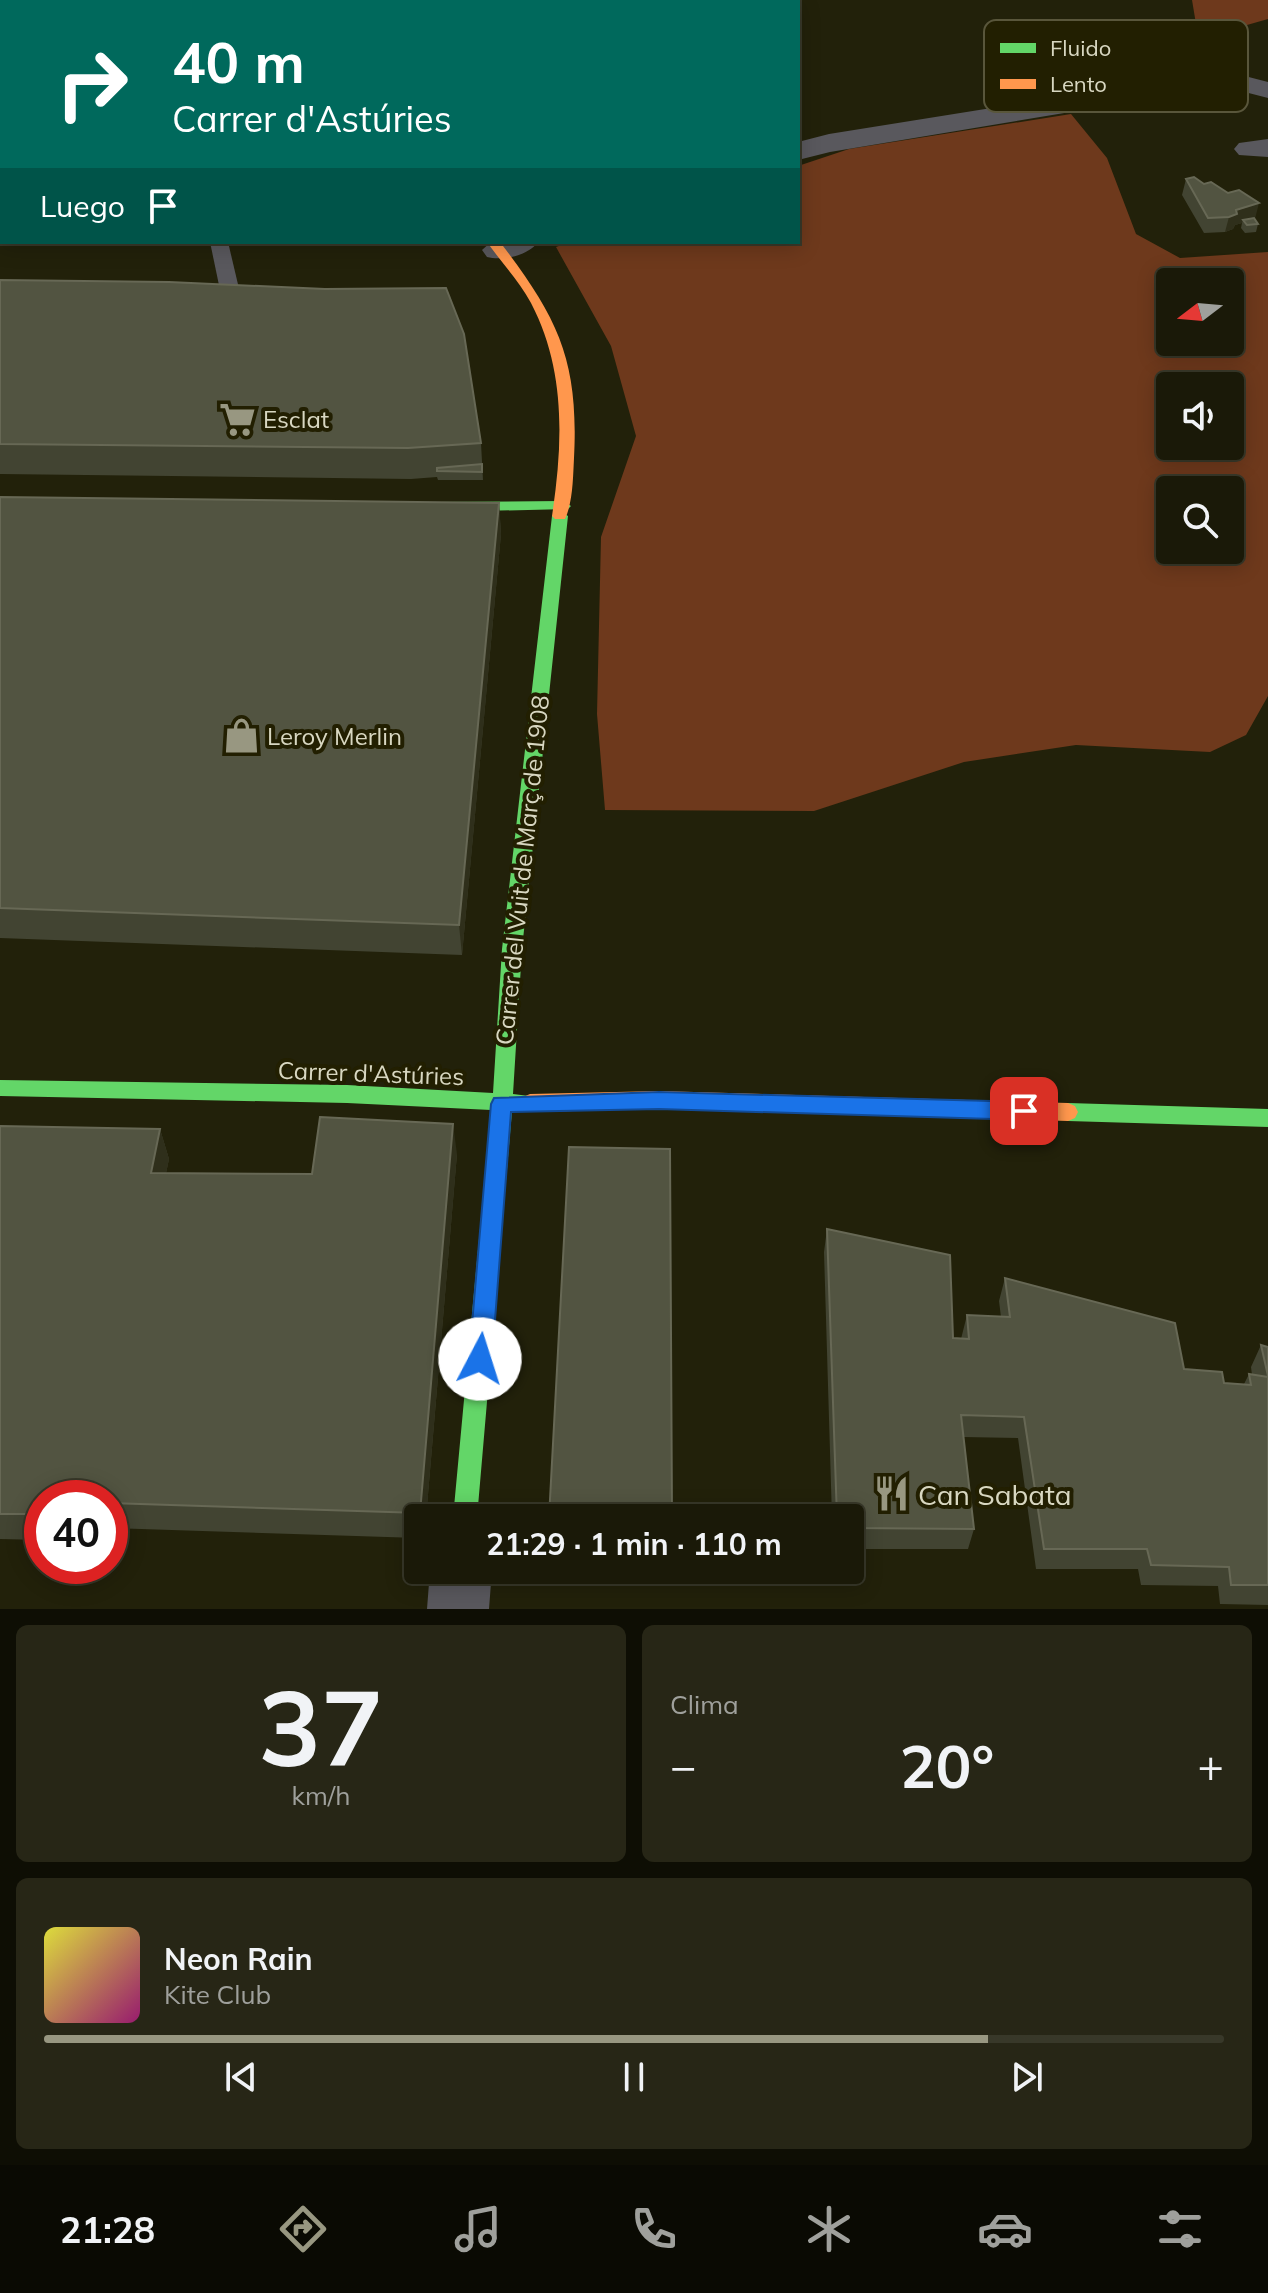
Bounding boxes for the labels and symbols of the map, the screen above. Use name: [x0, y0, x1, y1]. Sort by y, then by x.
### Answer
legend: [984, 20, 1248, 112]
text: Fluido: [1050, 34, 1111, 62]
text: Lento: [1050, 70, 1107, 98]
north arrow: [1156, 268, 1244, 356]
supermarket icon: Esclat: [218, 400, 256, 438]
place label: Esclat: [263, 404, 329, 434]
street label: Carrer del Vuit de Març de 1908: [489, 694, 555, 1046]
shop icon: Leroy Merlin: [222, 717, 260, 755]
place label: Leroy Merlin: [267, 721, 402, 751]
street label: Carrer d'Astúries: [277, 1055, 465, 1091]
pin: [990, 1077, 1058, 1145]
position arrow: [438, 1317, 522, 1401]
restaurant icon: Can Sabata: [873, 1475, 911, 1513]
place label: Can Sabata: [918, 1477, 1072, 1512]
speed limit sign: 40: [24, 1480, 128, 1584]

